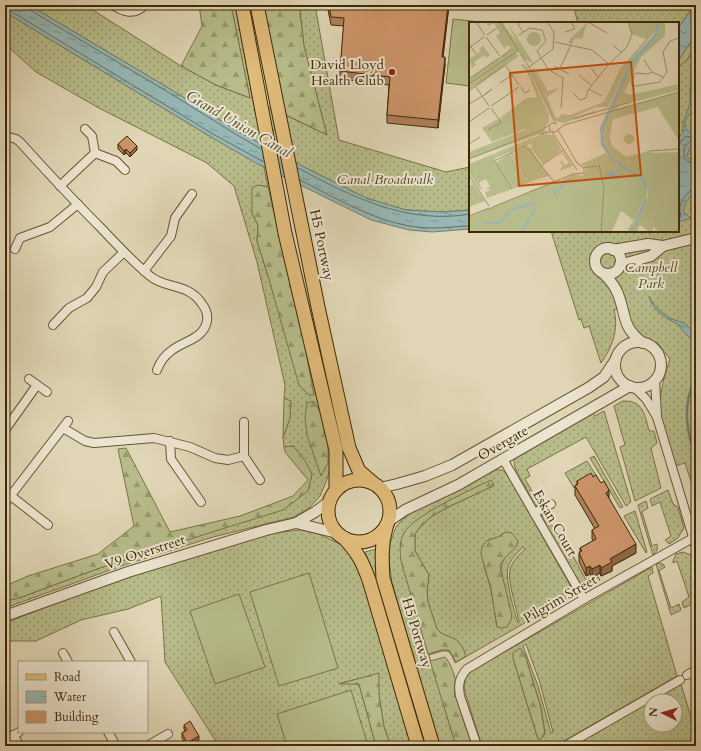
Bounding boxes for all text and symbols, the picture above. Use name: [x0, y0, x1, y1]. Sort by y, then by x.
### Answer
inset map: [469, 22, 679, 232]
place label: David Lloyd Health Club: [310, 55, 385, 90]
marker: David Lloyd Health Club: [387, 67, 397, 77]
water label: Grand Union Canal: [182, 86, 296, 163]
park label: Canal Broadwalk: [337, 170, 433, 189]
street label: H5 Portway: [305, 207, 339, 283]
park label: Campbell Park: [625, 258, 679, 293]
street label: Overgate: [474, 421, 532, 465]
street label: Eskan Court: [528, 486, 582, 560]
street label: V9 Overstreet: [102, 530, 188, 574]
street label: Pilgrim Street: [520, 570, 601, 628]
street label: H5 Portway: [397, 595, 437, 671]
legend: [18, 661, 148, 733]
text: Road: [54, 669, 81, 685]
text: Water: [53, 689, 87, 705]
north arrow: [643, 693, 683, 733]
text: N: [646, 706, 661, 718]
text: Building: [54, 709, 99, 725]

